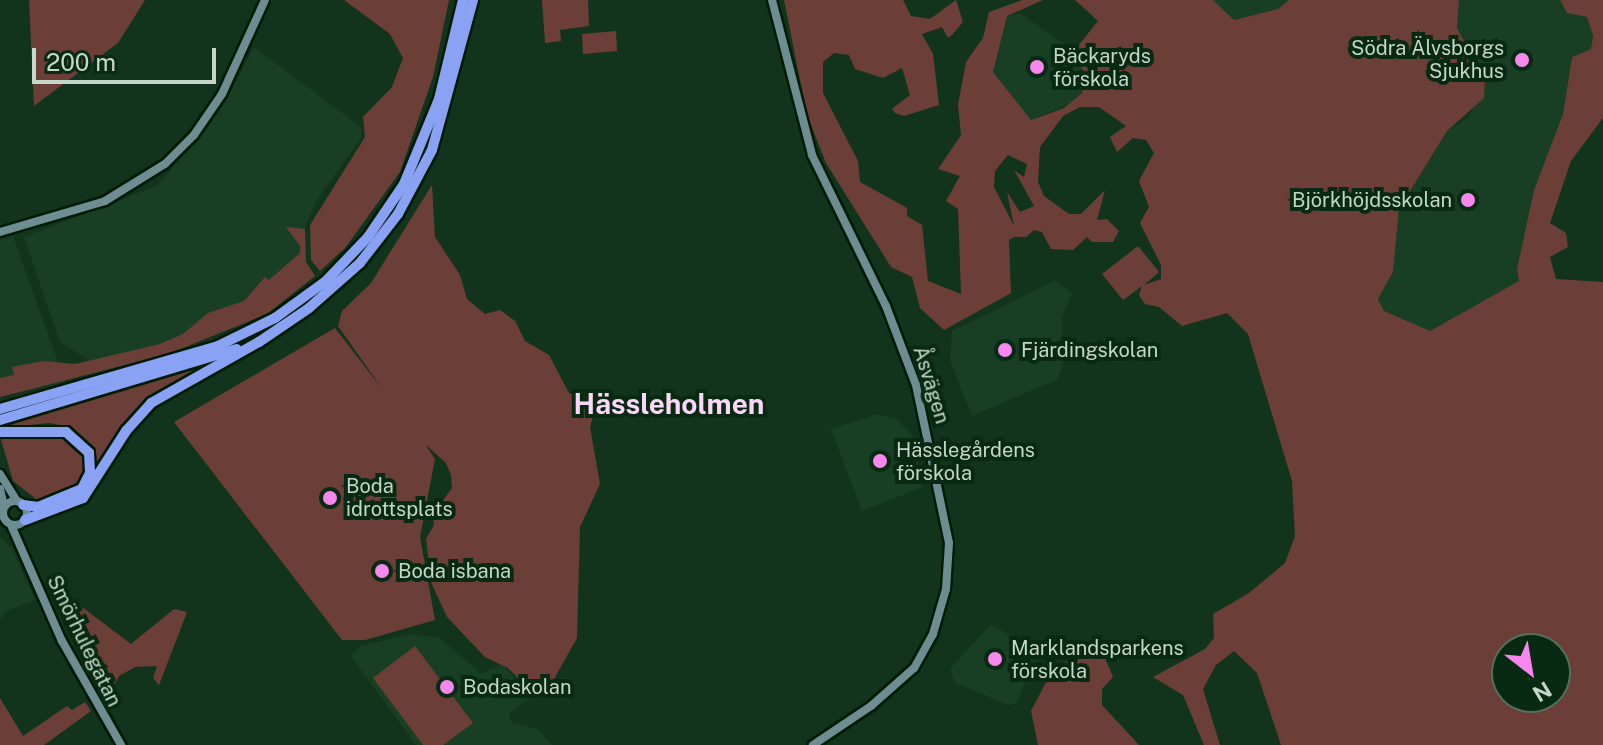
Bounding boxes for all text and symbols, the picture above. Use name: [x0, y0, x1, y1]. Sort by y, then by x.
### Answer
scale bar: [36, 32, 220, 82]
place label: Södra Älvsborgs Sjukhus: [1351, 36, 1504, 83]
place label: Bäckaryds förskola: [1053, 44, 1151, 91]
text: 200 m: [46, 48, 116, 76]
marker: Södra Älvsborgs Sjukhus: [1511, 49, 1533, 71]
marker: Bäckaryds förskola: [1028, 58, 1046, 76]
place label: Björkhöjdsskolan: [1292, 188, 1452, 212]
marker: Björkhöjdsskolan: [1459, 191, 1477, 209]
place label: Fjärdingskolan: [1021, 338, 1158, 362]
marker: Fjärdingskolan: [996, 341, 1014, 359]
street label: Åsvägen: [908, 343, 954, 427]
district label: Hässleholmen: [574, 387, 764, 421]
place label: Hässlegårdens förskola: [896, 438, 1035, 485]
marker: Hässlegårdens förskola: [871, 452, 889, 470]
place label: Boda idrottsplats: [346, 474, 453, 521]
marker: Boda idrottsplats: [321, 489, 339, 507]
place label: Boda isbana: [398, 559, 511, 583]
marker: Boda isbana: [373, 562, 391, 580]
street label: Smörhulegatan: [42, 571, 126, 711]
north arrow: [1491, 633, 1571, 713]
place label: Marklandsparkens förskola: [1011, 636, 1184, 683]
marker: Marklandsparkens förskola: [986, 650, 1004, 668]
place label: Bodaskolan: [463, 675, 571, 699]
text: N: [1528, 676, 1556, 707]
marker: Bodaskolan: [438, 678, 456, 696]

